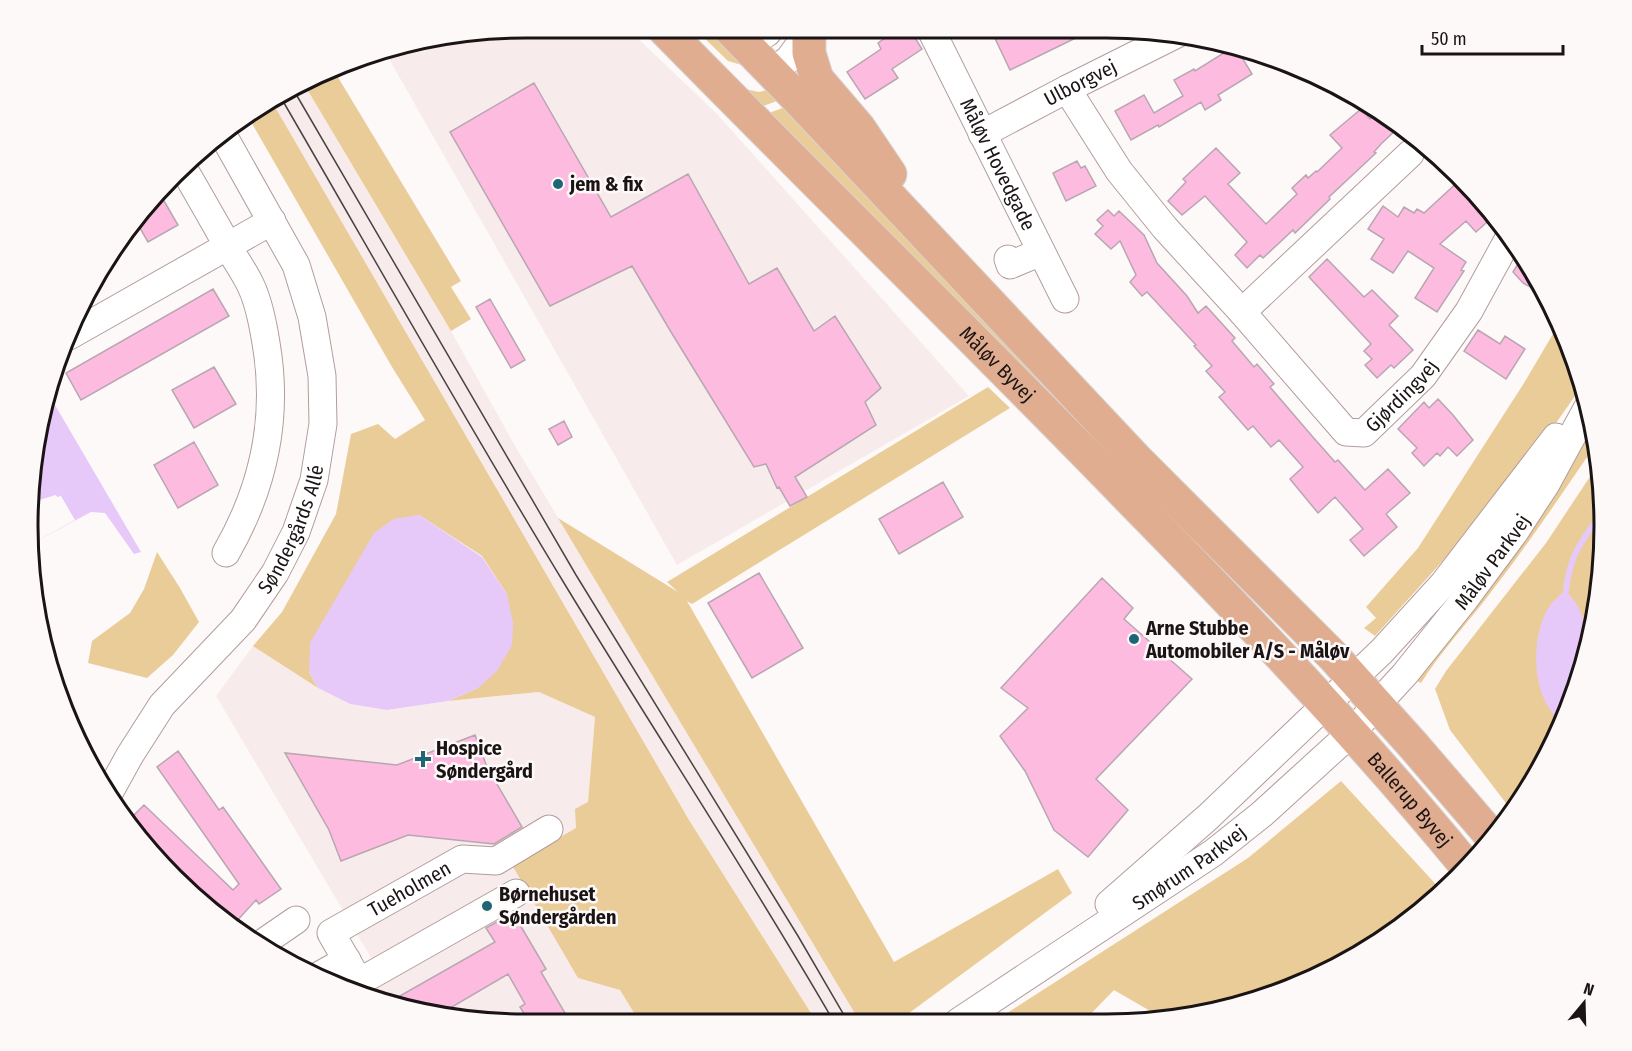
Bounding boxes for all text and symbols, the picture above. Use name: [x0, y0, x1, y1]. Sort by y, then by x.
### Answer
scale bar: [1422, 18, 1563, 56]
text: 50 m: [1431, 28, 1467, 50]
street label: Ulborgvej: [1040, 54, 1121, 111]
street label: Måløv Hovedgade: [955, 94, 1041, 234]
place label: jem & fix: [569, 172, 644, 196]
marker: jem & fix: [551, 177, 565, 191]
street label: Måløv Byvej: [955, 321, 1040, 407]
street label: Gjørdingvej: [1360, 355, 1443, 437]
street label: Søndergårds Allé: [253, 463, 328, 598]
street label: Måløv Parkvej: [1449, 510, 1535, 614]
place label: Arne Stubbe Automobiler A/S - Måløv: [1145, 616, 1350, 663]
marker: Arne Stubbe Automobiler A/S - Måløv: [1127, 632, 1141, 646]
place label: Hospice Søndergård: [436, 736, 533, 783]
street label: Ballerup Byvej: [1362, 747, 1457, 852]
marker: Hospice Søndergård: [414, 750, 432, 768]
street label: Smørum Parkvej: [1128, 820, 1251, 915]
street label: Tueholmen: [364, 856, 455, 922]
place label: Børnehuset Søndergården: [499, 882, 616, 929]
marker: Børnehuset Søndergården: [480, 899, 494, 913]
north arrow: [1554, 973, 1614, 1033]
text: N: [1581, 979, 1596, 1000]

